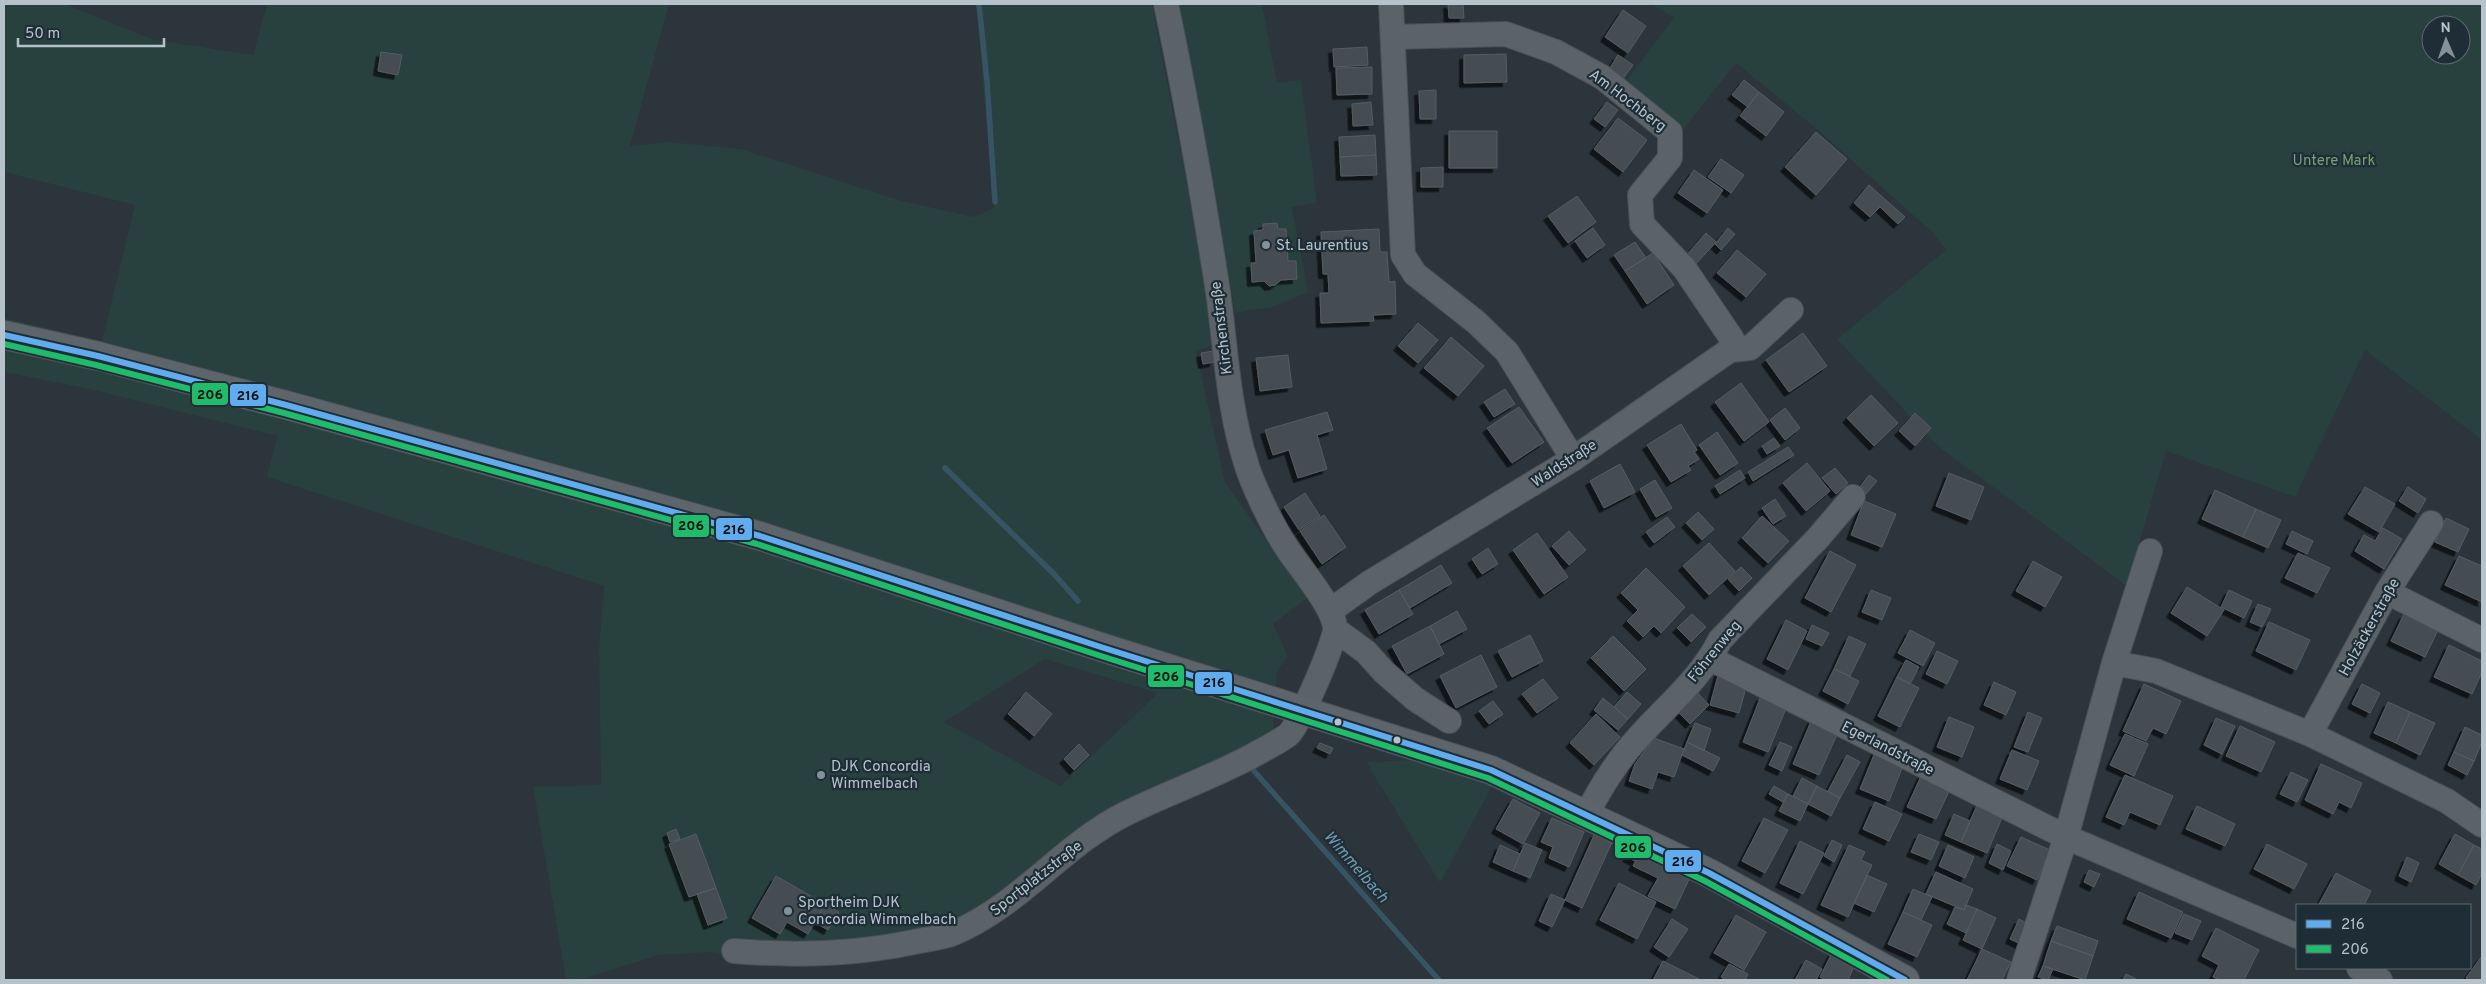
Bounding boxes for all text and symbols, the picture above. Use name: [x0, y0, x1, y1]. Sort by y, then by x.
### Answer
scale bar: [18, 15, 164, 47]
north arrow: [2421, 15, 2471, 65]
text: N: [2440, 20, 2451, 37]
text: 50 m: [25, 25, 60, 44]
street label: Am Hochberg: [1585, 66, 1670, 137]
park label: Untere Mark: [2293, 152, 2375, 171]
place label: St. Laurentius: [1276, 237, 1369, 256]
marker: St. Laurentius: [1260, 239, 1272, 251]
street label: Kirchenstraße: [1207, 280, 1238, 375]
line badge: 206: [191, 382, 229, 406]
line badge: 216: [229, 383, 267, 407]
text: 206: [197, 387, 223, 404]
text: 216: [237, 388, 259, 405]
street label: Waldstraße: [1529, 436, 1601, 492]
line badge: 206: [672, 514, 710, 538]
line badge: 216: [715, 517, 753, 541]
text: 206: [678, 518, 704, 535]
text: 216: [723, 522, 745, 539]
street label: Holzäckerstraße: [2336, 575, 2405, 680]
street label: Föhrenweg: [1684, 617, 1746, 687]
line badge: 206: [1147, 664, 1185, 688]
text: 206: [1153, 669, 1179, 686]
line badge: 216: [1194, 671, 1233, 695]
text: 216: [1203, 675, 1225, 692]
unlabelled marker: [1333, 717, 1343, 727]
street label: Egerlandstraße: [1838, 718, 1937, 781]
unlabelled marker: [1392, 735, 1402, 745]
place label: DJK Concordia Wimmelbach: [831, 758, 931, 794]
marker: DJK Concordia Wimmelbach: [815, 769, 827, 781]
water label: Wimmelbach: [1319, 827, 1392, 908]
line badge: 206: [1614, 835, 1652, 859]
street label: Sportplatzstraße: [987, 837, 1087, 921]
text: 206: [1620, 840, 1646, 857]
line badge: 216: [1664, 849, 1702, 873]
text: 216: [1672, 854, 1694, 871]
place label: Sportheim DJK Concordia Wimmelbach: [798, 894, 956, 930]
legend: [2296, 904, 2471, 969]
marker: Sportheim DJK Concordia Wimmelbach: [782, 905, 794, 917]
text: 216: [2341, 916, 2365, 935]
text: 206: [2341, 941, 2369, 960]

